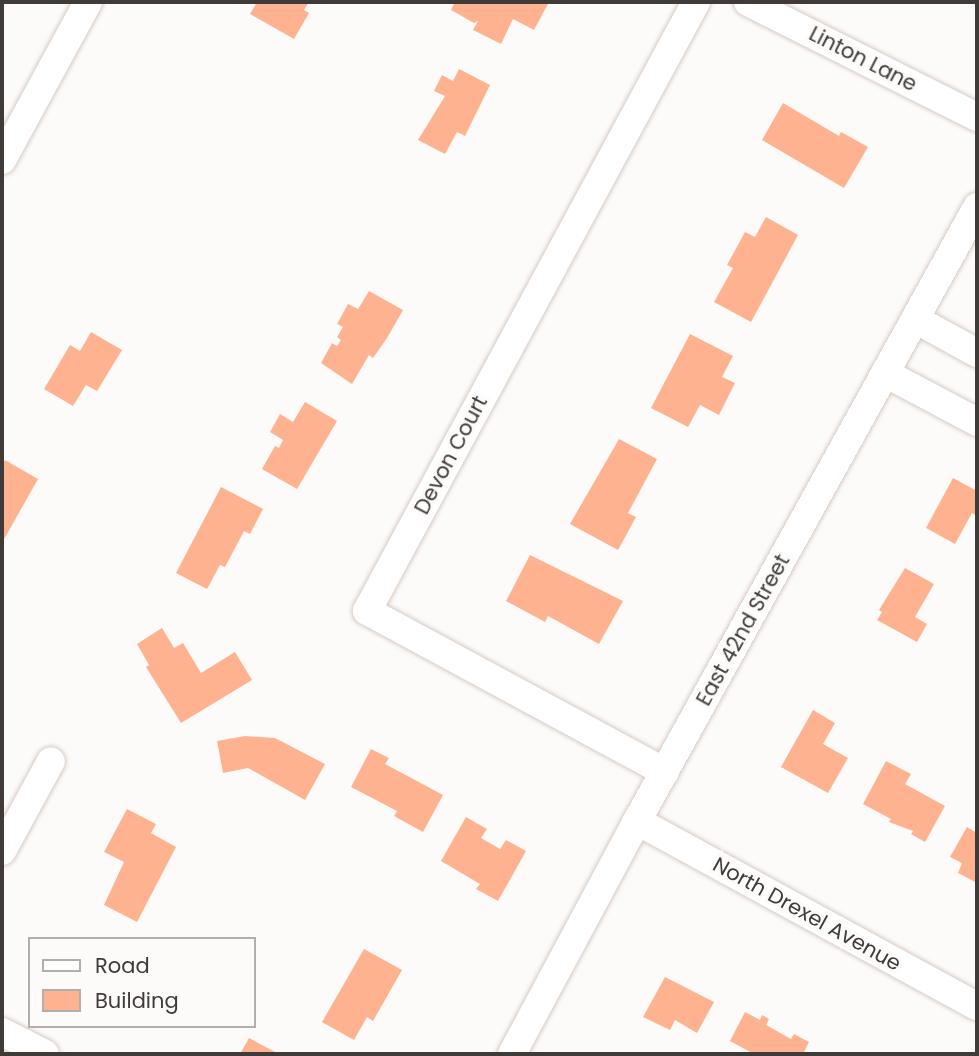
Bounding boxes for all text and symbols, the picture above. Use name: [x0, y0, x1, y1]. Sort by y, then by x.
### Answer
street label: Linton Lane: [805, 21, 921, 97]
street label: Devon Court: [409, 391, 493, 519]
street label: East 42nd Street: [691, 550, 795, 710]
street label: North Drexel Avenue: [709, 852, 905, 976]
legend: [28, 937, 256, 1028]
text: Road: [95, 951, 150, 980]
text: Building: [95, 986, 179, 1015]

